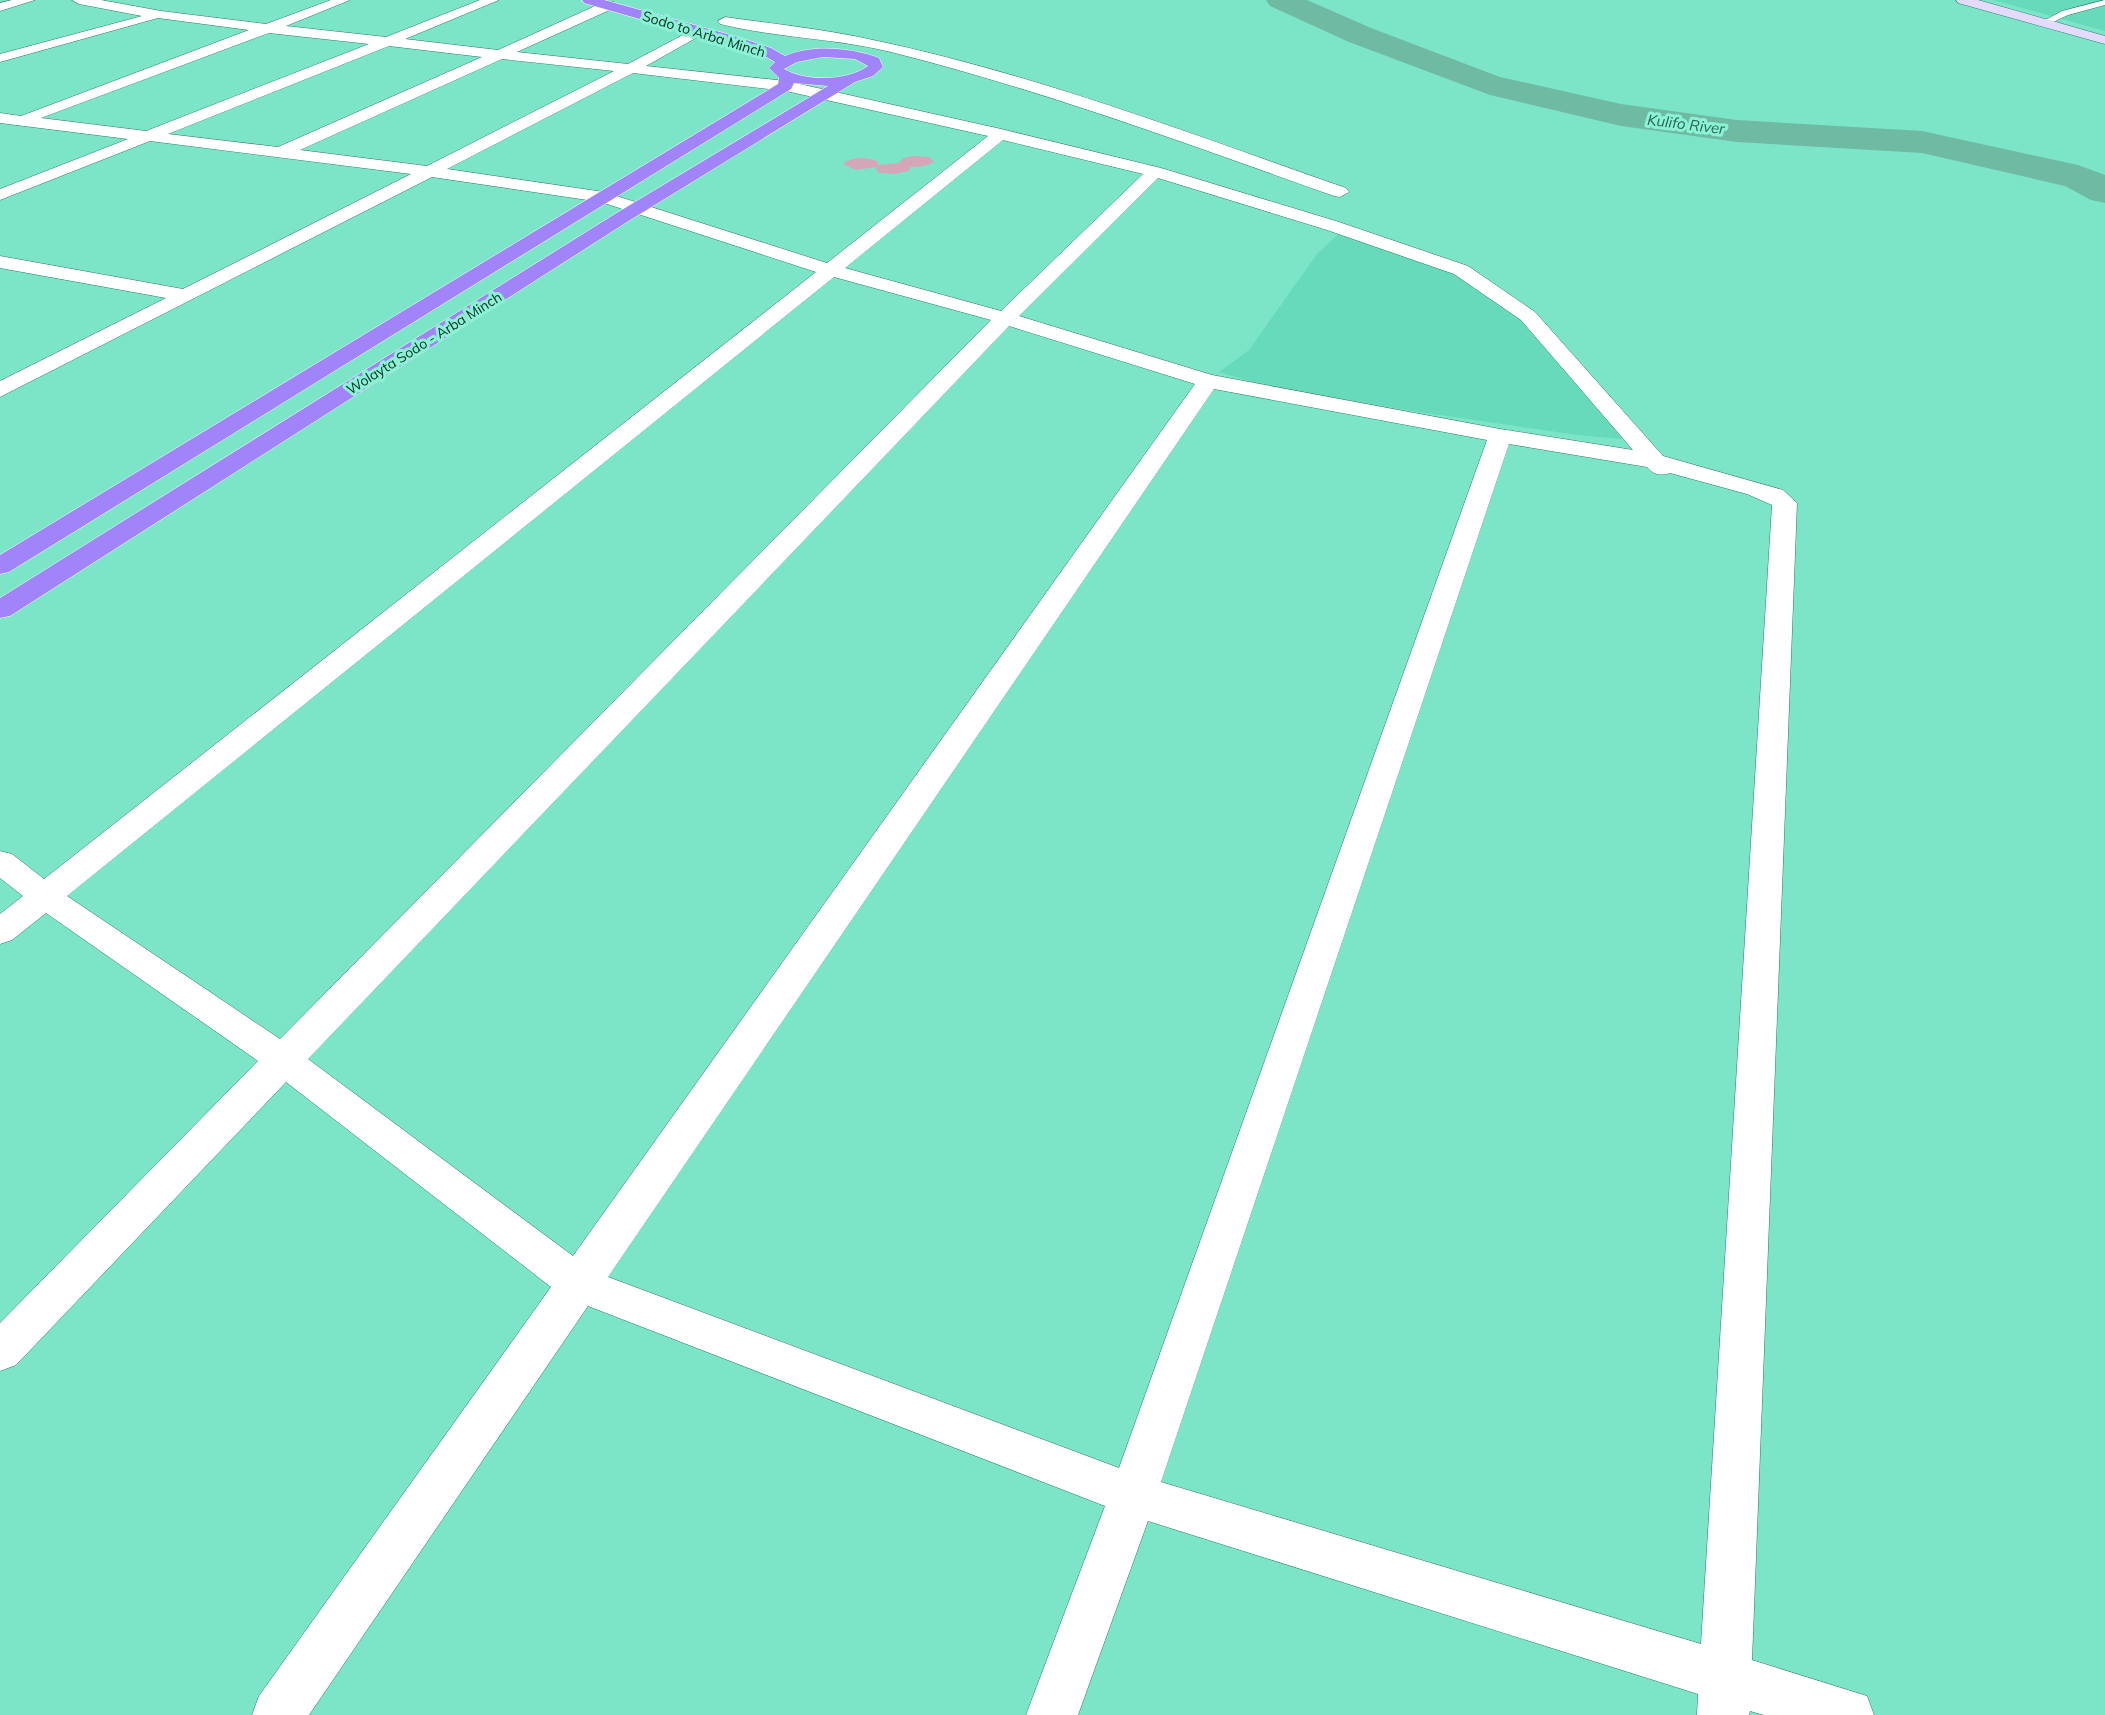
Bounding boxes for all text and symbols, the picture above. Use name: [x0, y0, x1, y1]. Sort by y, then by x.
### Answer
street label: Sodo to Arba Minch: [640, 7, 768, 61]
water label: Kulifo River: [1646, 110, 1726, 138]
street label: Wolayta Sodo - Arba Minch: [343, 288, 505, 398]

